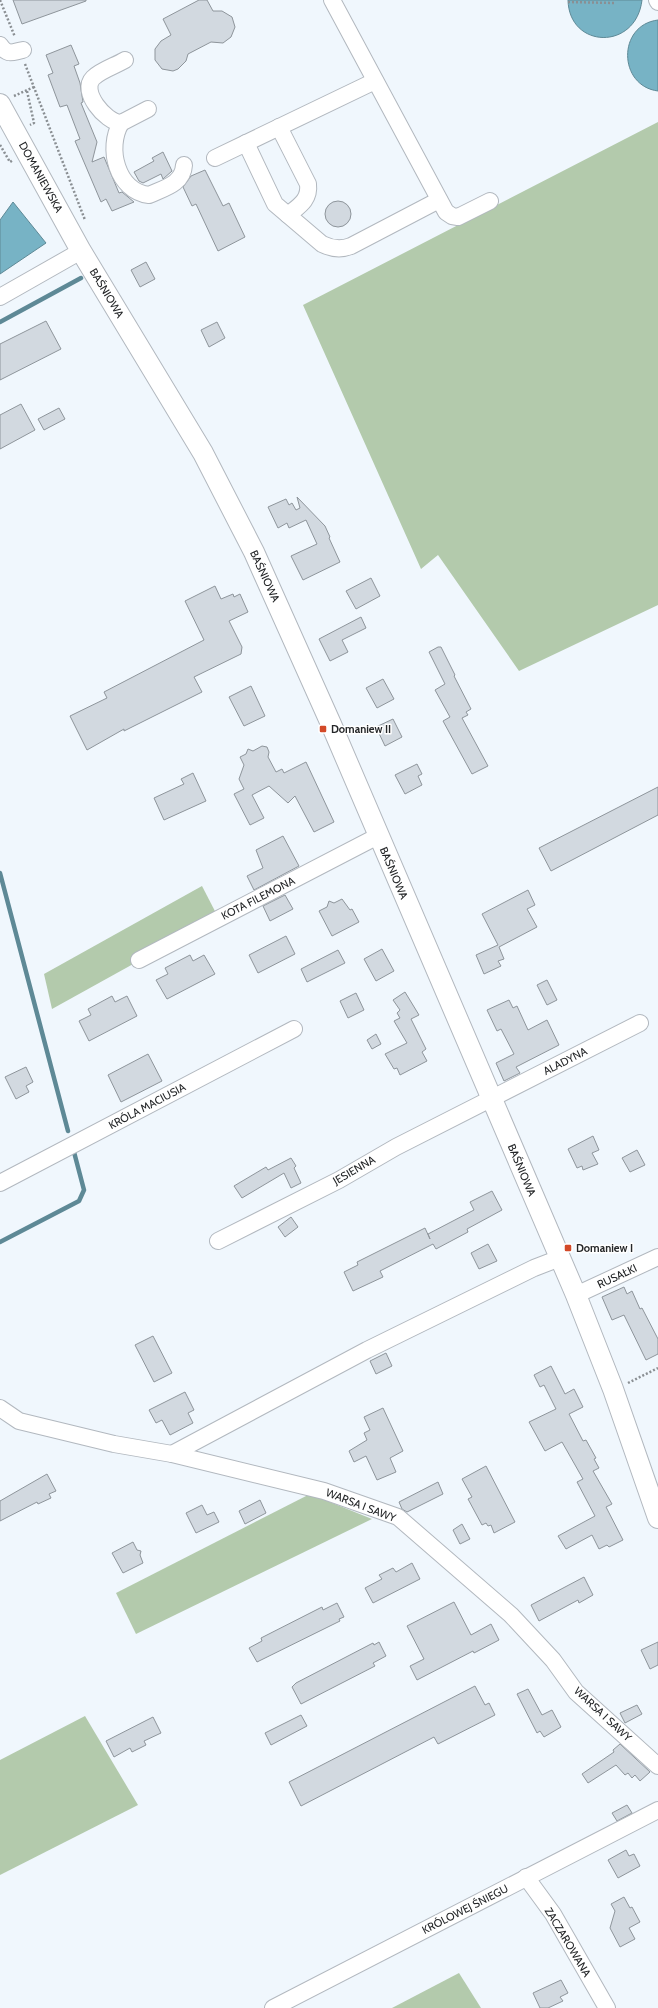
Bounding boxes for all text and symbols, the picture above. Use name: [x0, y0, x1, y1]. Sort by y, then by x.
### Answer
street label: DOMANIEWSKA: [16, 139, 66, 215]
street label: BAŚNIOWA: [87, 266, 127, 321]
street label: BAŚNIOWA: [247, 548, 283, 604]
place label: Domaniew II: [331, 722, 391, 736]
marker: Domaniew II: [318, 724, 328, 734]
street label: BAŚNIOWA: [377, 845, 411, 901]
street label: KOTA FILEMONA: [219, 873, 297, 923]
street label: ALADYNA: [541, 1044, 590, 1078]
street label: KRÓLA MACIUSIA: [106, 1080, 188, 1132]
street label: BAŚNIOWA: [505, 1142, 539, 1198]
street label: JESIENNA: [329, 1152, 378, 1188]
place label: Domaniew I: [576, 1241, 633, 1255]
marker: Domaniew I: [563, 1243, 573, 1253]
street label: RUSAŁKI: [595, 1261, 639, 1291]
street label: WARSA I SAWY: [324, 1485, 399, 1525]
street label: WARSA I SAWY: [571, 1684, 635, 1745]
street label: KRÓLOWEJ ŚNIEGU: [419, 1881, 511, 1937]
street label: ZACZAROWANA: [542, 1905, 594, 1979]

